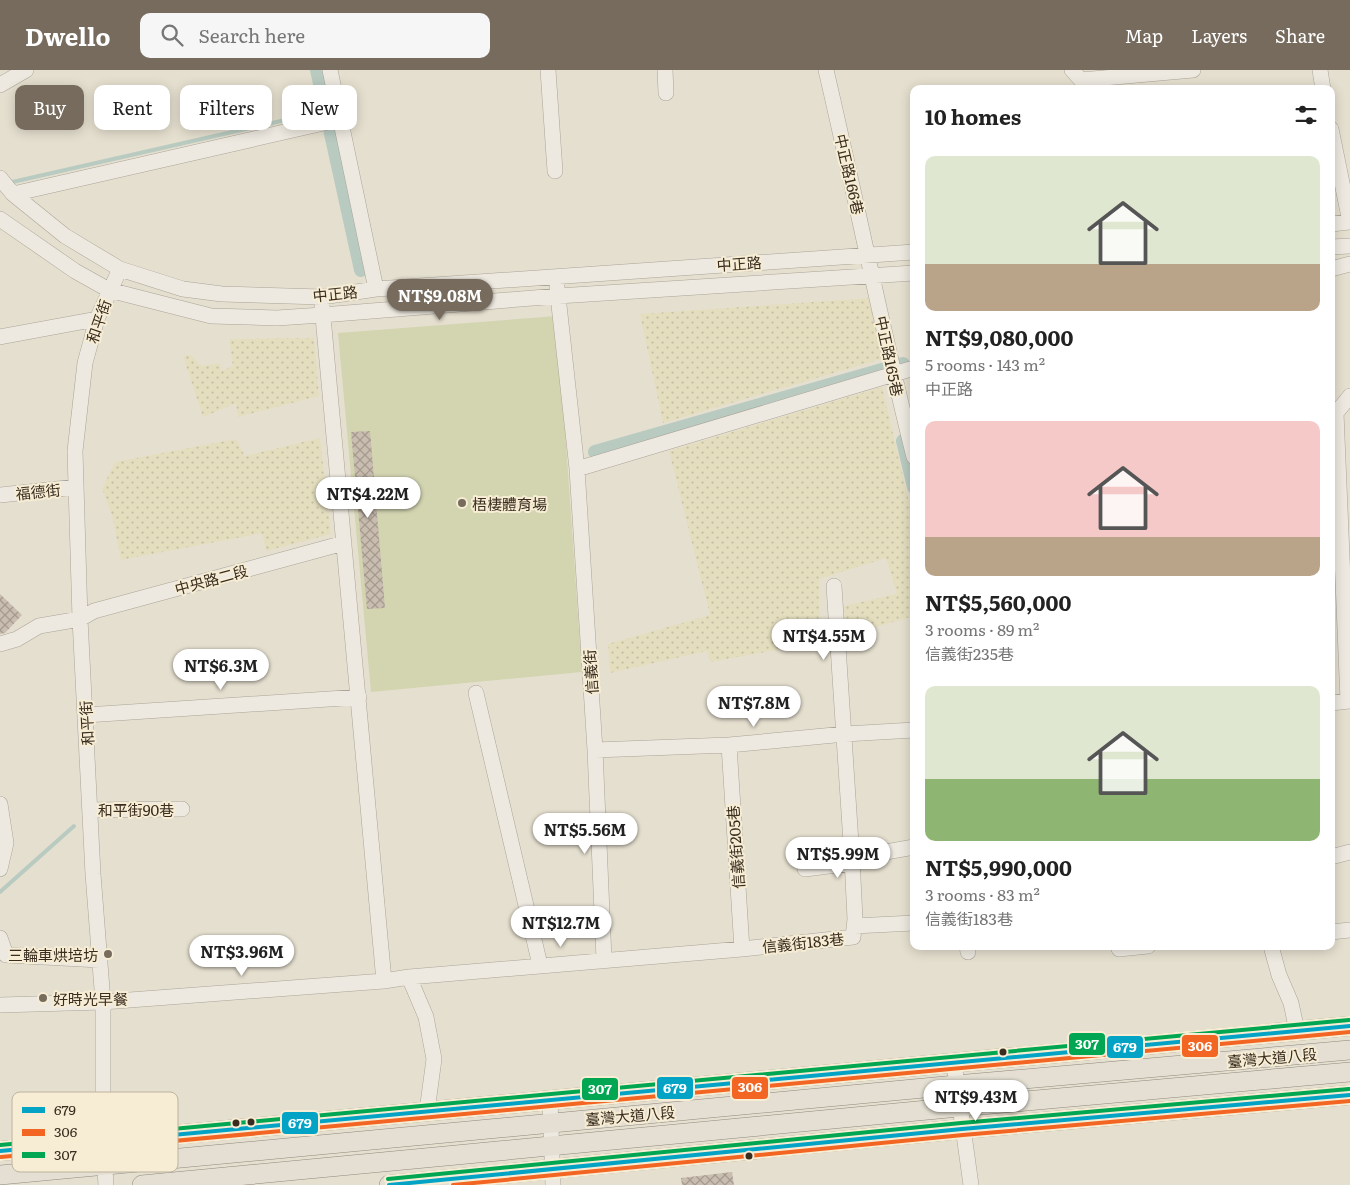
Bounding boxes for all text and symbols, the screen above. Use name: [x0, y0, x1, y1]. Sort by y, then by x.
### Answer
search box: [140, 13, 490, 58]
text: Dwello: [25, 18, 110, 53]
icon: search: [158, 21, 186, 49]
text: Search here: [198, 21, 305, 49]
text: Map: [1125, 22, 1163, 49]
text: Layers: [1191, 22, 1247, 49]
text: Share: [1275, 22, 1325, 49]
chip: Buy: [15, 85, 84, 130]
chip: Rent: [94, 85, 170, 130]
chip: Filters: [180, 85, 272, 130]
chip: New: [282, 85, 357, 130]
text: 10 homes: [925, 100, 1021, 131]
icon: filters: [1292, 101, 1320, 129]
street label: 中正路166巷: [830, 131, 870, 217]
icon: home: [1078, 188, 1168, 278]
street label: 中正路: [716, 250, 762, 276]
pin: NT$9.08M: [388, 278, 492, 321]
street label: 中正路: [311, 279, 359, 307]
text: NT$9.08M: [398, 283, 482, 307]
street label: 和平街: [80, 296, 116, 346]
street label: 中正路165巷: [870, 314, 910, 398]
text: NT$9,080,000: [925, 321, 1073, 352]
text: 5 rooms · 143 m²: [925, 352, 1045, 376]
text: 中正路: [925, 376, 973, 400]
icon: home: [1078, 453, 1168, 543]
pin: NT$4.22M: [316, 476, 420, 519]
street label: 福德街: [14, 477, 62, 505]
text: NT$4.22M: [327, 481, 409, 505]
place label: 梧棲體育場: [472, 492, 547, 515]
marker: 梧棲體育場: [456, 497, 468, 509]
street label: 中央路二段: [172, 558, 250, 600]
text: NT$5,560,000: [925, 586, 1071, 617]
text: 3 rooms · 89 m²: [925, 617, 1039, 641]
pin: NT$4.55M: [772, 618, 876, 661]
text: NT$4.55M: [782, 623, 866, 647]
text: 信義街235巷: [925, 641, 1014, 665]
pin: NT$6.3M: [175, 648, 267, 691]
street label: 信義街: [577, 649, 603, 695]
text: NT$6.3M: [184, 653, 258, 677]
pin: NT$7.8M: [708, 686, 800, 728]
text: NT$7.8M: [718, 690, 790, 714]
street label: 和平街: [73, 700, 99, 746]
icon: home: [1078, 718, 1168, 808]
street label: 和平街90巷: [98, 798, 174, 821]
street label: 信義街205巷: [721, 804, 749, 890]
pin: NT$5.56M: [533, 812, 637, 855]
text: NT$5.56M: [544, 817, 626, 841]
pin: NT$5.99M: [786, 836, 890, 879]
text: NT$5.99M: [796, 841, 880, 865]
text: NT$5,990,000: [925, 851, 1072, 882]
text: 3 rooms · 83 m²: [925, 882, 1040, 906]
pin: NT$12.7M: [509, 906, 613, 948]
text: 信義街183巷: [925, 906, 1013, 930]
text: NT$12.7M: [522, 910, 600, 934]
street label: 信義街183巷: [761, 926, 845, 958]
pin: NT$3.96M: [190, 934, 294, 977]
text: NT$3.96M: [200, 939, 284, 963]
place label: 三輪車烘培坊: [8, 943, 98, 966]
marker: 三輪車烘培坊: [102, 948, 114, 960]
place label: 好時光早餐: [53, 987, 128, 1010]
marker: 好時光早餐: [37, 992, 49, 1004]
line badge: 307: [1068, 1032, 1106, 1056]
text: 307: [1075, 1033, 1099, 1053]
line badge: 306: [1181, 1034, 1219, 1058]
line badge: 679: [1106, 1035, 1144, 1059]
text: 306: [1188, 1035, 1212, 1055]
text: 679: [1113, 1036, 1137, 1056]
street label: 臺灣大道八段: [1226, 1042, 1318, 1072]
unlabelled marker: [998, 1047, 1008, 1057]
line badge: 679: [656, 1076, 694, 1100]
line badge: 306: [731, 1076, 769, 1100]
text: 306: [738, 1076, 762, 1096]
line badge: 307: [581, 1077, 619, 1101]
text: 679: [663, 1077, 687, 1097]
text: 307: [588, 1078, 612, 1098]
pin: NT$9.43M: [924, 1080, 1028, 1122]
text: NT$9.43M: [934, 1084, 1018, 1108]
legend: [12, 1092, 178, 1172]
text: 679: [54, 1099, 76, 1119]
street label: 臺灣大道八段: [584, 1100, 676, 1130]
line badge: 679: [281, 1111, 319, 1135]
text: 679: [288, 1112, 312, 1132]
unlabelled marker: [246, 1117, 256, 1127]
unlabelled marker: [231, 1118, 241, 1128]
text: 306: [54, 1121, 78, 1141]
text: 307: [54, 1144, 77, 1164]
unlabelled marker: [744, 1151, 754, 1161]

